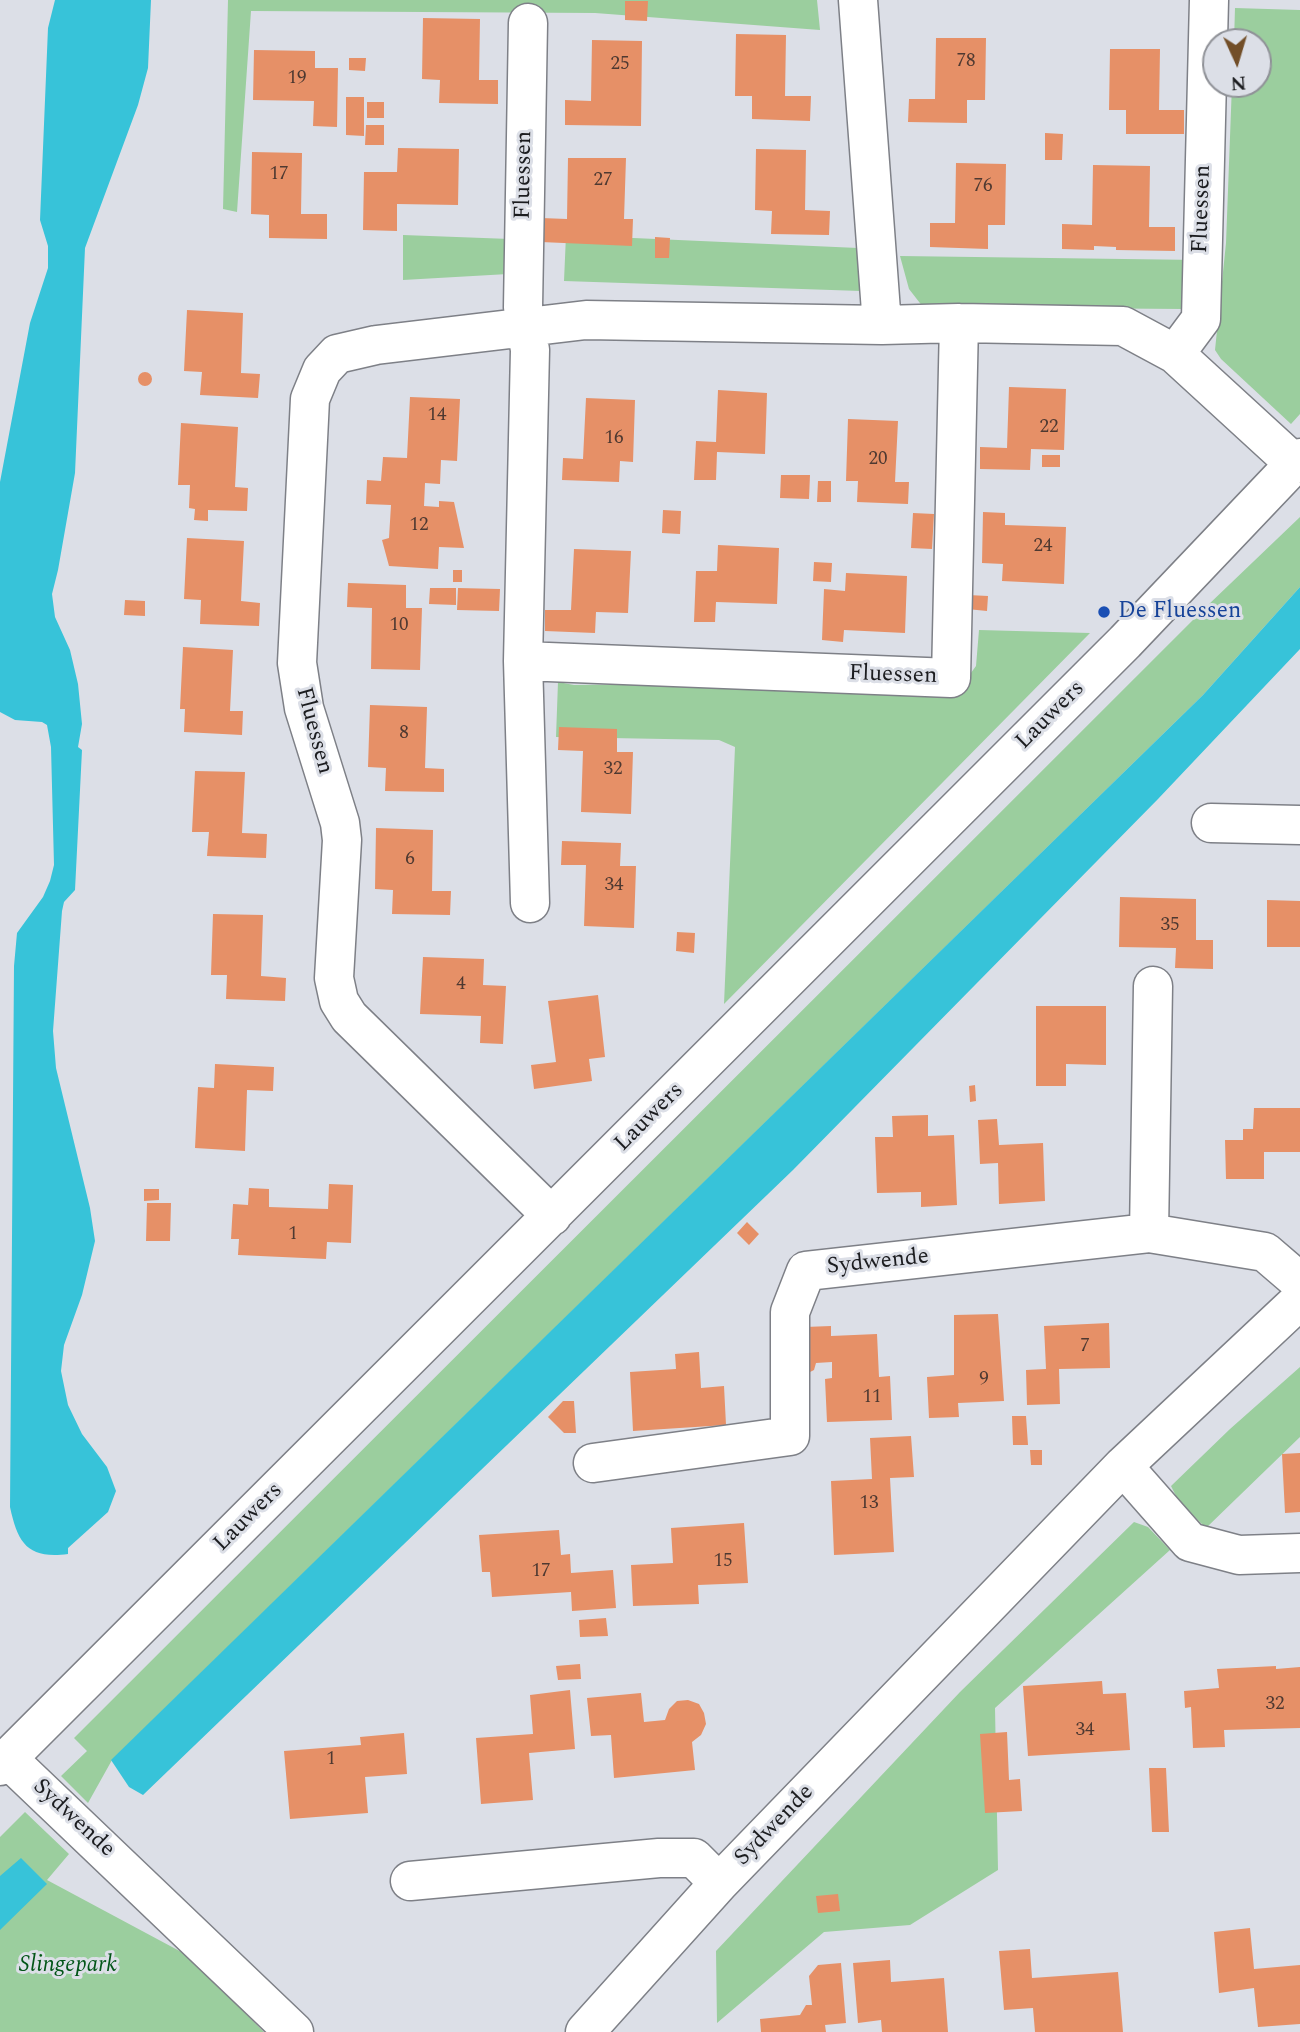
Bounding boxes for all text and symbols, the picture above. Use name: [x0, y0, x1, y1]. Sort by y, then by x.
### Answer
north arrow: [1202, 28, 1272, 98]
house number: 78: [957, 51, 975, 73]
house number: 25: [611, 54, 629, 76]
text: N: [1230, 67, 1247, 97]
house number: 19: [288, 68, 306, 90]
street label: Fluessen: [510, 130, 540, 220]
house number: 17: [270, 164, 288, 186]
street label: Fluessen: [1188, 164, 1218, 254]
house number: 27: [594, 170, 612, 192]
house number: 76: [974, 176, 992, 198]
house number: 14: [428, 405, 446, 427]
house number: 22: [1040, 417, 1058, 439]
house number: 16: [605, 428, 623, 450]
house number: 20: [869, 449, 887, 471]
house number: 12: [410, 515, 428, 537]
house number: 24: [1034, 536, 1052, 558]
place label: De Fluessen: [1118, 598, 1241, 626]
marker: De Fluessen: [1096, 604, 1112, 620]
house number: 10: [390, 615, 408, 637]
street label: Fluessen: [848, 661, 938, 691]
street label: Lauwers: [1011, 676, 1091, 756]
street label: Fluessen: [288, 685, 338, 777]
house number: 8: [399, 723, 409, 745]
house number: 32: [604, 759, 622, 781]
house number: 6: [405, 849, 415, 871]
house number: 34: [605, 875, 623, 897]
house number: 35: [1161, 915, 1179, 937]
house number: 4: [456, 974, 466, 996]
street label: Lauwers: [610, 1078, 690, 1158]
house number: 1: [288, 1224, 298, 1246]
street label: Sydwende: [826, 1244, 930, 1282]
house number: 7: [1080, 1336, 1090, 1358]
house number: 9: [979, 1369, 989, 1391]
house number: 11: [863, 1387, 881, 1409]
street label: Lauwers: [209, 1478, 289, 1558]
house number: 13: [860, 1493, 878, 1515]
house number: 15: [714, 1551, 732, 1573]
house number: 17: [532, 1561, 550, 1583]
house number: 32: [1266, 1694, 1284, 1716]
house number: 34: [1076, 1720, 1094, 1742]
house number: 1: [326, 1749, 336, 1771]
street label: Sydwende: [26, 1774, 120, 1864]
street label: Sydwende: [730, 1780, 820, 1872]
park label: Slingepark: [19, 1952, 117, 1980]

